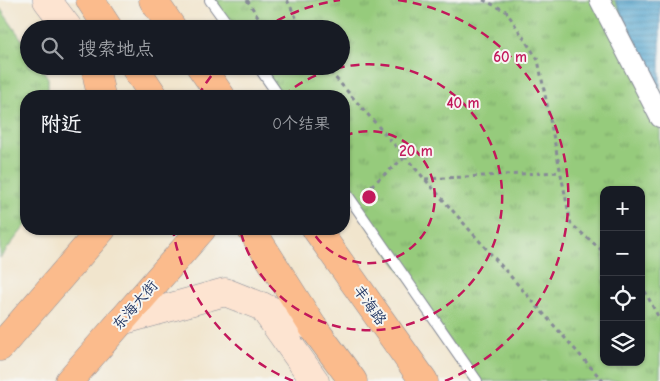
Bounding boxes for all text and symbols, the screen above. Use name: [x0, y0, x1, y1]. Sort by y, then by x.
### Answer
search box: [20, 20, 350, 75]
icon: search: [38, 34, 66, 62]
text: 搜索地点: [78, 38, 154, 60]
text: 60 m: [493, 48, 527, 66]
text: 40 m: [447, 94, 480, 112]
text: 附近: [40, 112, 82, 136]
text: 0个结果: [272, 115, 330, 133]
text: 20 m: [399, 142, 433, 160]
map controls: [600, 186, 645, 366]
button: +: [600, 186, 645, 231]
centre of rings: [360, 188, 378, 206]
button: −: [600, 231, 645, 276]
street label: 东海大街: [109, 276, 161, 334]
button: locate: [600, 276, 645, 321]
street label: 丰海路: [350, 281, 390, 329]
button: layers: [600, 321, 645, 366]

